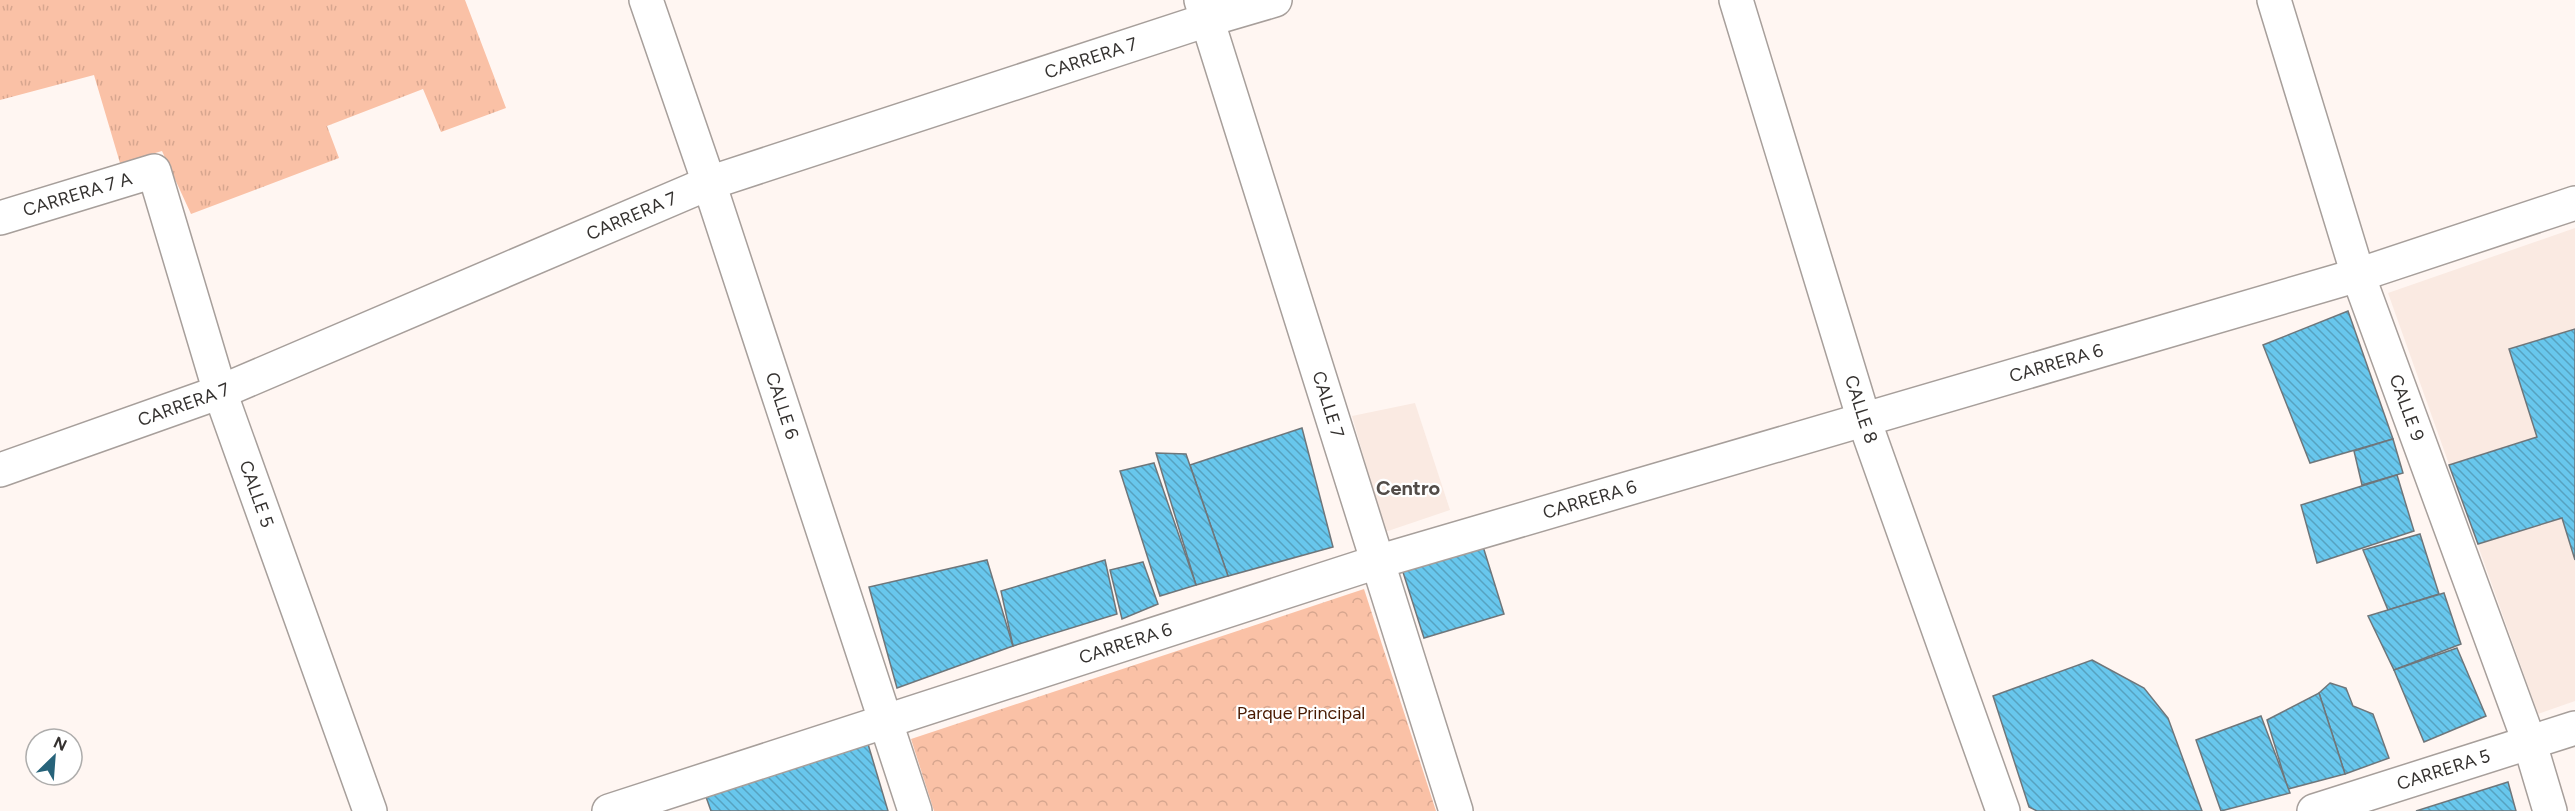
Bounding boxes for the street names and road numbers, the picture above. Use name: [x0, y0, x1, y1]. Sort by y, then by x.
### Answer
street label: CARRERA 7: [1042, 33, 1140, 83]
street label: CARRERA 7 A: [20, 167, 135, 221]
street label: CARRERA 7: [583, 187, 680, 245]
street label: CARRERA 6: [2007, 339, 2106, 387]
street label: CALLE 7: [1307, 368, 1349, 441]
street label: CALLE 6: [761, 369, 803, 442]
street label: CALLE 9: [2384, 372, 2429, 444]
street label: CALLE 8: [1840, 373, 1882, 446]
street label: CARRERA 7: [135, 378, 233, 431]
street label: CALLE 5: [234, 458, 279, 530]
street label: CARRERA 6: [1540, 476, 1639, 524]
street label: CARRERA 6: [1076, 618, 1175, 669]
street label: CARRERA 5: [2394, 745, 2493, 795]

